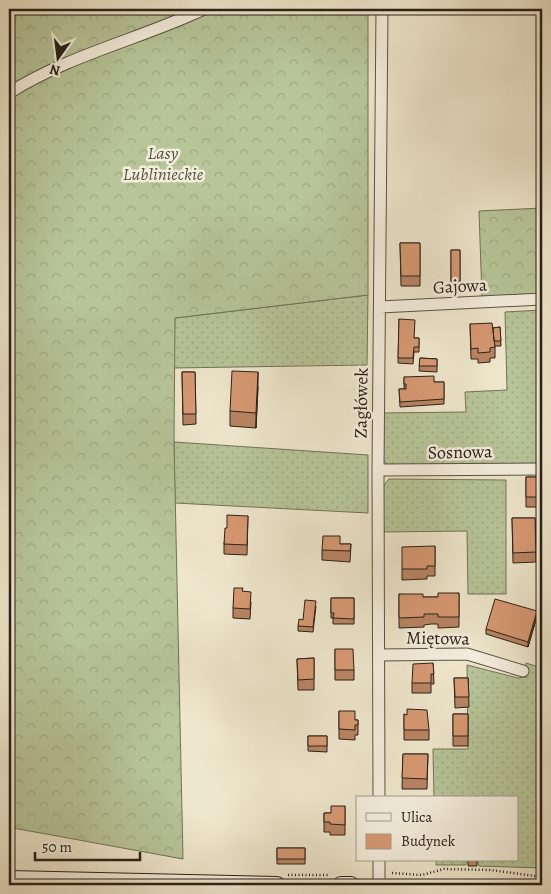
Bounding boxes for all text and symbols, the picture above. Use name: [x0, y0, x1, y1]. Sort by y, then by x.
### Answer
north arrow: [32, 32, 82, 82]
text: N: [48, 60, 62, 81]
park label: Lasy Lublinieckie: [123, 141, 204, 186]
street label: Gajowa: [432, 273, 488, 299]
street label: Zagłówek: [348, 367, 374, 438]
street label: Sosnowa: [427, 439, 493, 465]
street label: Miętowa: [406, 625, 471, 651]
legend: [356, 796, 518, 862]
text: Ulica: [401, 807, 432, 827]
scale bar: [35, 829, 140, 861]
text: Budynek: [401, 831, 456, 851]
text: 50 m: [42, 837, 72, 857]

